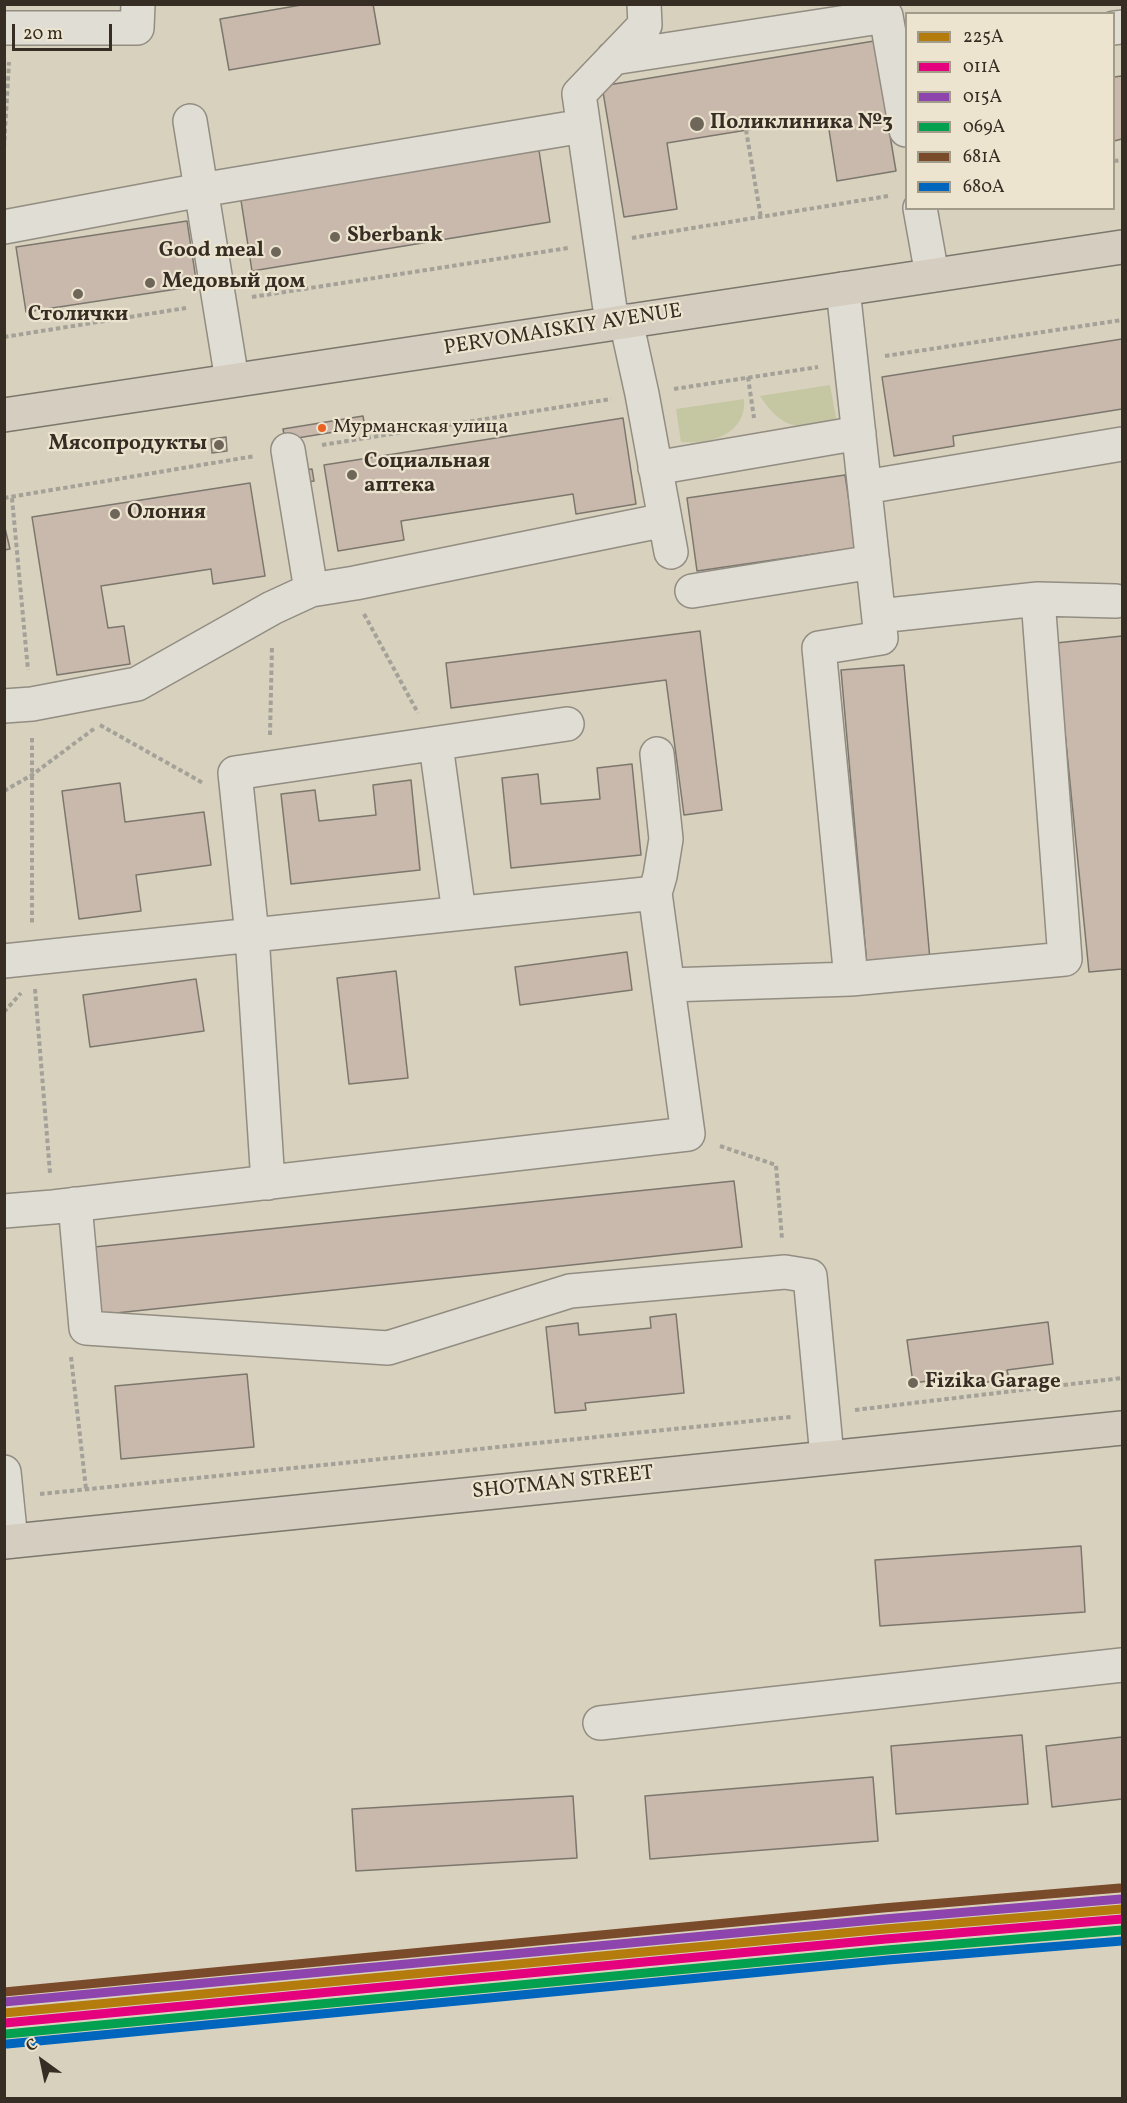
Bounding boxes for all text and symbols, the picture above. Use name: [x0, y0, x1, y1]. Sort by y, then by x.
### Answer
scale bar: [15, 12, 116, 50]
legend: [905, 12, 1115, 210]
text: 20 m: [23, 22, 63, 47]
text: 225А: [963, 25, 1004, 50]
text: 011А: [963, 55, 1000, 80]
text: 015А: [963, 85, 1002, 110]
place label: Поликлиника №3: [710, 111, 893, 137]
marker: Поликлиника №3: [688, 115, 706, 133]
text: 069А: [963, 115, 1005, 140]
text: 681А: [963, 145, 1001, 170]
text: 680А: [963, 175, 1005, 200]
place label: Sberbank: [347, 224, 443, 250]
marker: Sberbank: [328, 230, 342, 244]
place label: Good meal: [159, 239, 264, 265]
marker: Good meal: [269, 245, 283, 259]
place label: Медовый дом: [162, 270, 305, 296]
marker: Медовый дом: [143, 276, 157, 290]
marker: Столички: [71, 287, 85, 301]
street label: PERVOMAISKIY AVENUE: [442, 300, 684, 362]
place label: Столички: [28, 303, 128, 329]
place label: Мурманская улица: [333, 416, 508, 440]
marker: Мурманская улица: [316, 422, 328, 434]
place label: Мясопродукты: [48, 432, 207, 458]
marker: Мясопродукты: [212, 438, 226, 452]
place label: Социальная аптека: [364, 450, 490, 500]
marker: Социальная аптека: [345, 468, 359, 482]
place label: Олония: [127, 501, 206, 527]
marker: Олония: [108, 507, 122, 521]
place label: Fizika Garage: [925, 1370, 1061, 1396]
marker: Fizika Garage: [906, 1376, 920, 1390]
street label: SHOTMAN STREET: [471, 1462, 655, 1506]
north arrow: [12, 2031, 72, 2091]
text: С: [22, 2034, 42, 2058]

